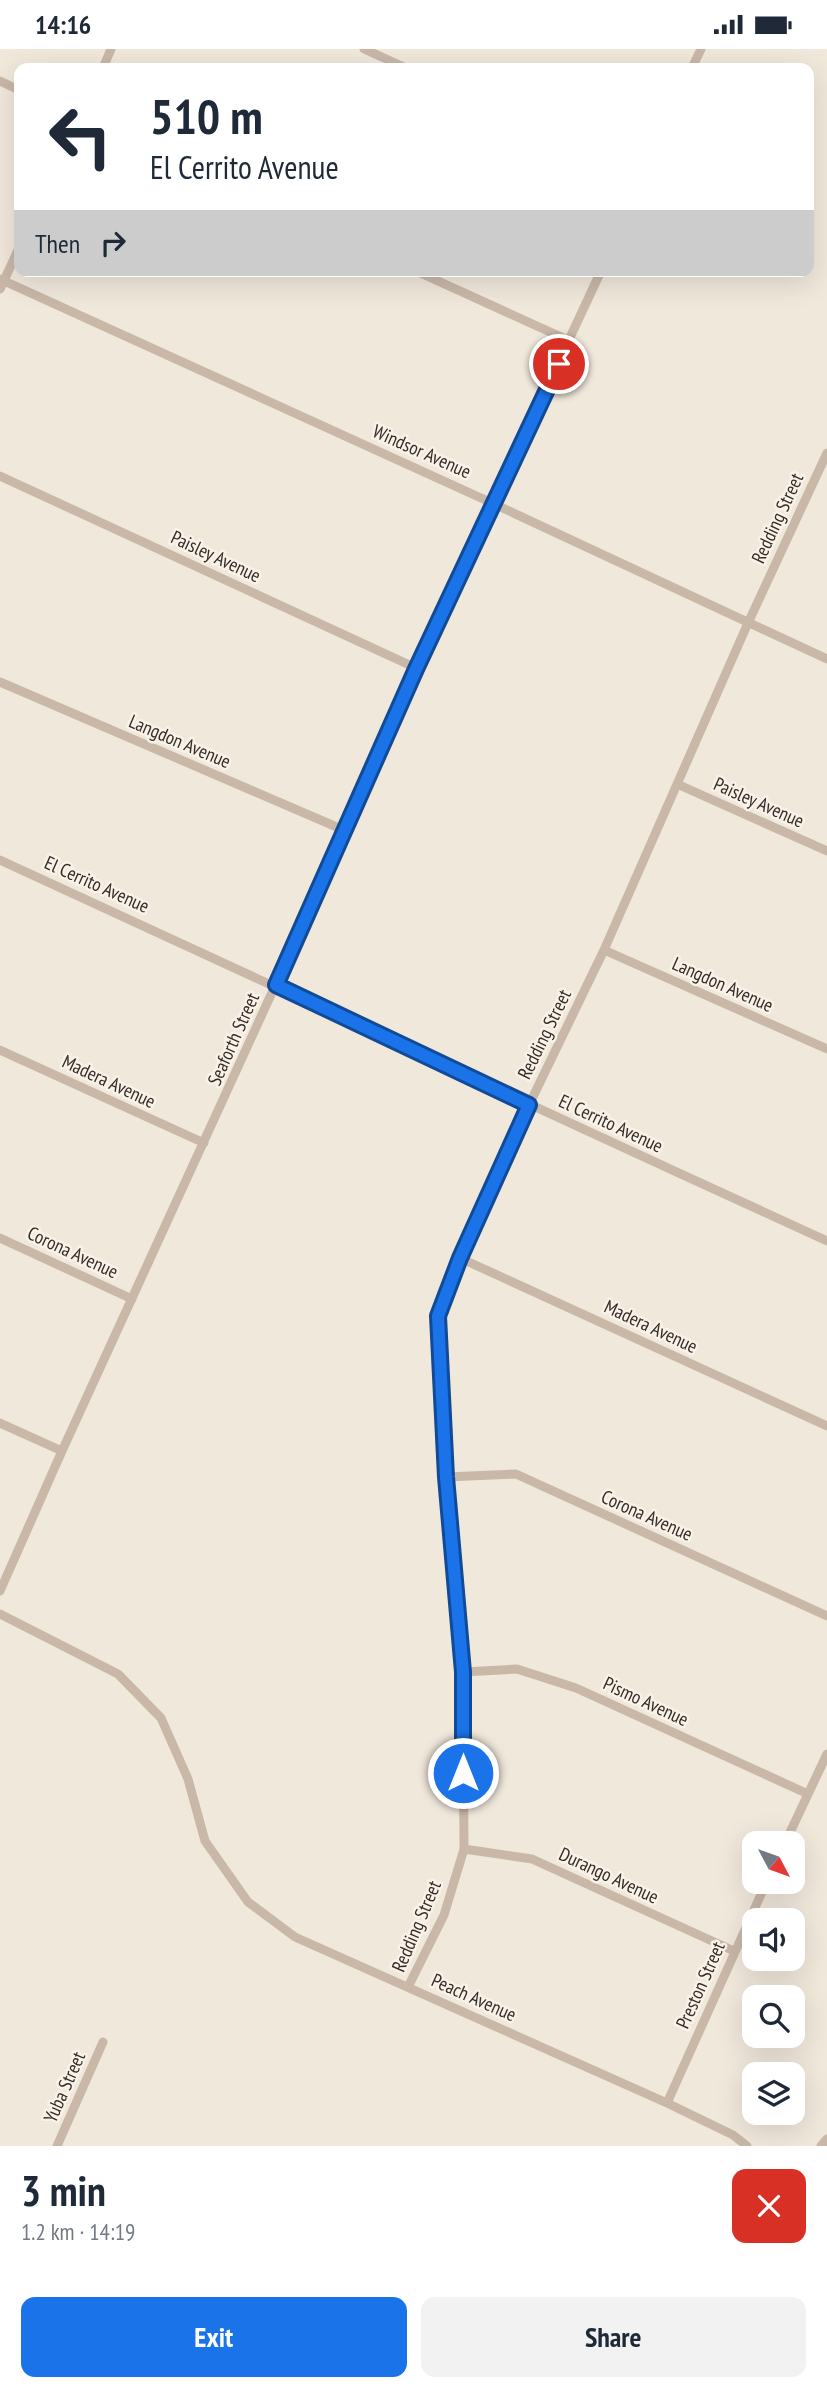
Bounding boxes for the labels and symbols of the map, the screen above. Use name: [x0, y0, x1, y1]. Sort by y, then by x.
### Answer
pin: [529, 334, 589, 394]
street label: Windsor Avenue: [369, 419, 475, 483]
street label: Redding Street: [746, 468, 809, 567]
street label: Paisley Avenue: [167, 525, 265, 587]
street label: Langdon Avenue: [126, 709, 235, 773]
street label: Paisley Avenue: [710, 771, 808, 833]
street label: El Cerrito Avenue: [41, 850, 153, 918]
street label: Langdon Avenue: [669, 951, 777, 1017]
street label: Redding Street: [512, 985, 576, 1083]
street label: Seaforth Street: [202, 988, 264, 1089]
street label: Madera Avenue: [59, 1049, 160, 1113]
street label: El Cerrito Avenue: [555, 1088, 667, 1158]
street label: Corona Avenue: [24, 1221, 122, 1283]
street label: Madera Avenue: [601, 1294, 702, 1358]
street label: Corona Avenue: [598, 1484, 696, 1546]
street label: Pismo Avenue: [600, 1671, 693, 1731]
position arrow: [426, 1736, 500, 1810]
north arrow: [742, 1831, 805, 1893]
street label: Durango Avenue: [555, 1841, 663, 1909]
street label: Redding Street: [386, 1876, 446, 1975]
street label: Preston Street: [670, 1937, 730, 2032]
street label: Peach Avenue: [428, 1968, 520, 2026]
street label: Yuba Street: [38, 2047, 91, 2126]

